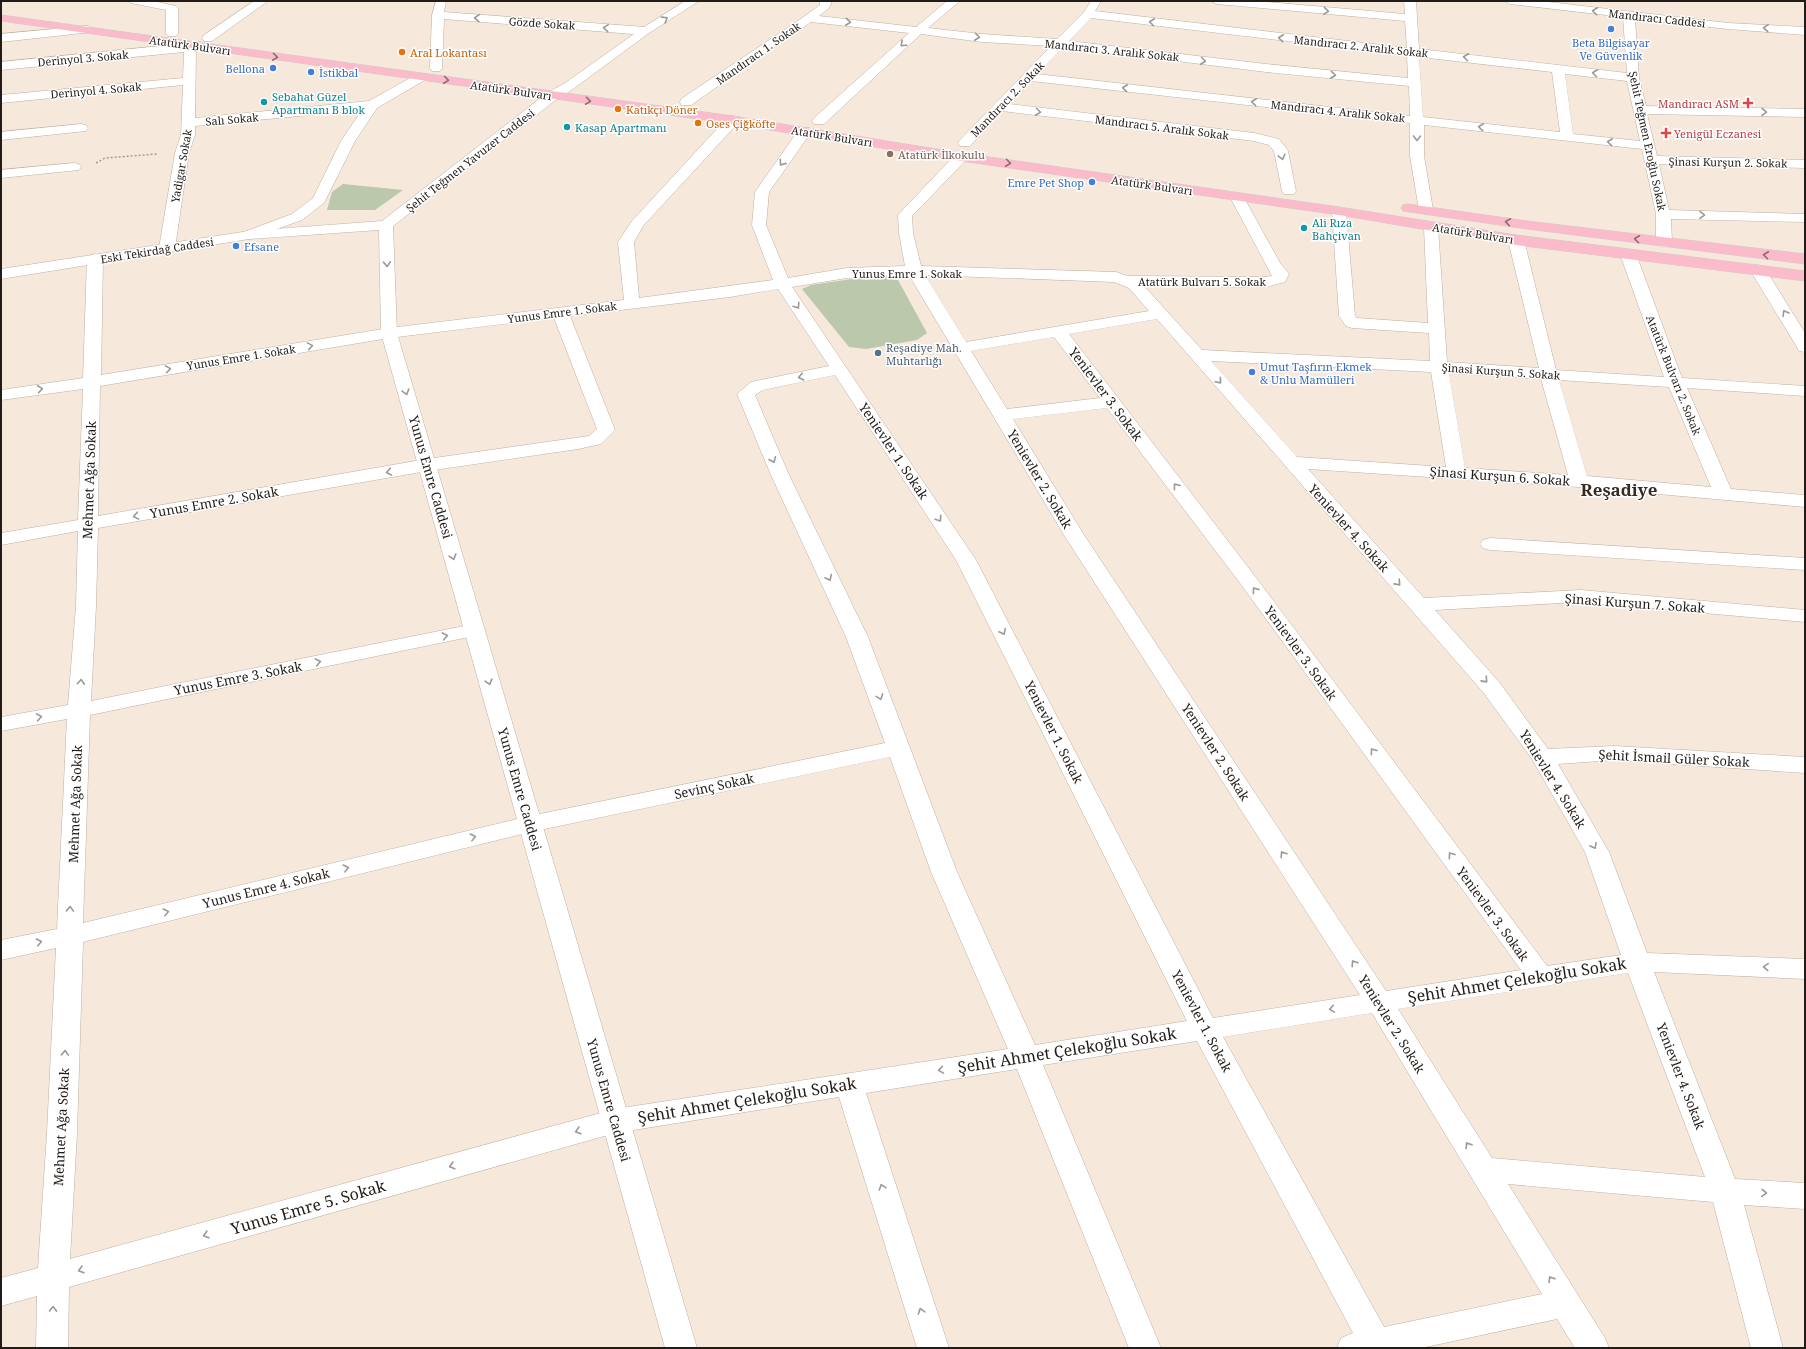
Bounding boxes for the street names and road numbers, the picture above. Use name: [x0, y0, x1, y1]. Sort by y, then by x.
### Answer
street label: Mandıracı Caddesi: [1608, 5, 1707, 31]
street label: Gözde Sokak: [508, 13, 576, 33]
street label: Mandıracı 1. Sokak: [713, 18, 804, 88]
street label: Mandıracı 2. Aralık Sokak: [1293, 31, 1430, 61]
street label: Atatürk Bulvarı: [148, 32, 232, 58]
street label: Mandıracı 3. Aralık Sokak: [1044, 35, 1181, 65]
street label: Derinyol 3. Sokak: [37, 46, 130, 69]
street label: Mandıracı 2. Sokak: [967, 57, 1048, 140]
street label: Şehit Teğmen Eroğlu Sokak: [1626, 70, 1670, 213]
street label: Atatürk Bulvarı: [469, 77, 553, 103]
street label: Derinyol 4. Sokak: [50, 78, 143, 101]
street label: Mandıracı 4. Aralık Sokak: [1270, 96, 1407, 126]
street label: Şehit Teğmen Yavuzer Caddesi: [403, 105, 538, 215]
street label: Salı Sokak: [205, 109, 260, 129]
street label: Mandıracı 5. Aralık Sokak: [1094, 111, 1231, 143]
street label: Atatürk Bulvarı: [790, 122, 874, 150]
street label: Yadigar Sokak: [167, 128, 195, 205]
street label: Şinasi Kurşun 2. Sokak: [1668, 153, 1788, 171]
street label: Atatürk Bulvarı: [1110, 172, 1194, 198]
street label: Atatürk Bulvarı: [1431, 219, 1515, 247]
street label: Eski Tekirdağ Caddesi: [99, 234, 215, 266]
street label: Yunus Emre 1. Sokak: [851, 266, 963, 281]
street label: Atatürk Bulvarı 5. Sokak: [1138, 274, 1267, 289]
street label: Yunus Emre 1. Sokak: [505, 298, 618, 326]
street label: Atatürk Bulvarı 2. Sokak: [1643, 313, 1705, 438]
street label: Yunus Emre 1. Sokak: [184, 341, 297, 373]
street label: Yenievler 3. Sokak: [1064, 343, 1147, 445]
street label: Şinasi Kurşun 5. Sokak: [1441, 359, 1561, 383]
street label: Yenievler 1. Sokak: [854, 398, 933, 503]
street label: Yunus Emre Caddesi: [405, 412, 457, 541]
street label: Mehmet Ağa Sokak: [78, 420, 100, 539]
street label: Yenievler 2. Sokak: [1003, 425, 1077, 532]
street label: Şinasi Kurşun 6. Sokak: [1429, 462, 1571, 490]
street label: Yenievler 4. Sokak: [1304, 479, 1394, 576]
street label: Yunus Emre 2. Sokak: [147, 482, 280, 522]
street label: Şinasi Kurşun 7. Sokak: [1564, 589, 1706, 617]
street label: Yenievler 3. Sokak: [1260, 601, 1342, 704]
street label: Yunus Emre 3. Sokak: [171, 657, 304, 699]
street label: Yenievler 1. Sokak: [1020, 677, 1088, 787]
street label: Yenievler 2. Sokak: [1177, 699, 1254, 804]
street label: Yunus Emre Caddesi: [494, 724, 546, 853]
street label: Yenievler 4. Sokak: [1515, 726, 1591, 832]
street label: Mehmet Ağa Sokak: [64, 744, 86, 863]
street label: Şehit İsmail Güler Sokak: [1598, 745, 1750, 771]
street label: Sevinç Sokak: [673, 769, 756, 803]
street label: Yenievler 3. Sokak: [1452, 862, 1534, 965]
street label: Yunus Emre 4. Sokak: [200, 863, 332, 913]
street label: Şehit Ahmet Çelekoğlu Sokak: [1406, 952, 1628, 1008]
street label: Yenievler 1. Sokak: [1167, 966, 1237, 1075]
street label: Yenievler 2. Sokak: [1354, 971, 1430, 1077]
street label: Yenievler 4. Sokak: [1652, 1019, 1710, 1132]
street label: Şehit Ahmet Çelekoğlu Sokak: [956, 1022, 1178, 1078]
street label: Yunus Emre Caddesi: [583, 1035, 635, 1164]
street label: Mehmet Ağa Sokak: [49, 1067, 73, 1187]
street label: Şehit Ahmet Çelekoğlu Sokak: [636, 1072, 858, 1128]
street label: Yunus Emre 5. Sokak: [227, 1174, 389, 1240]

